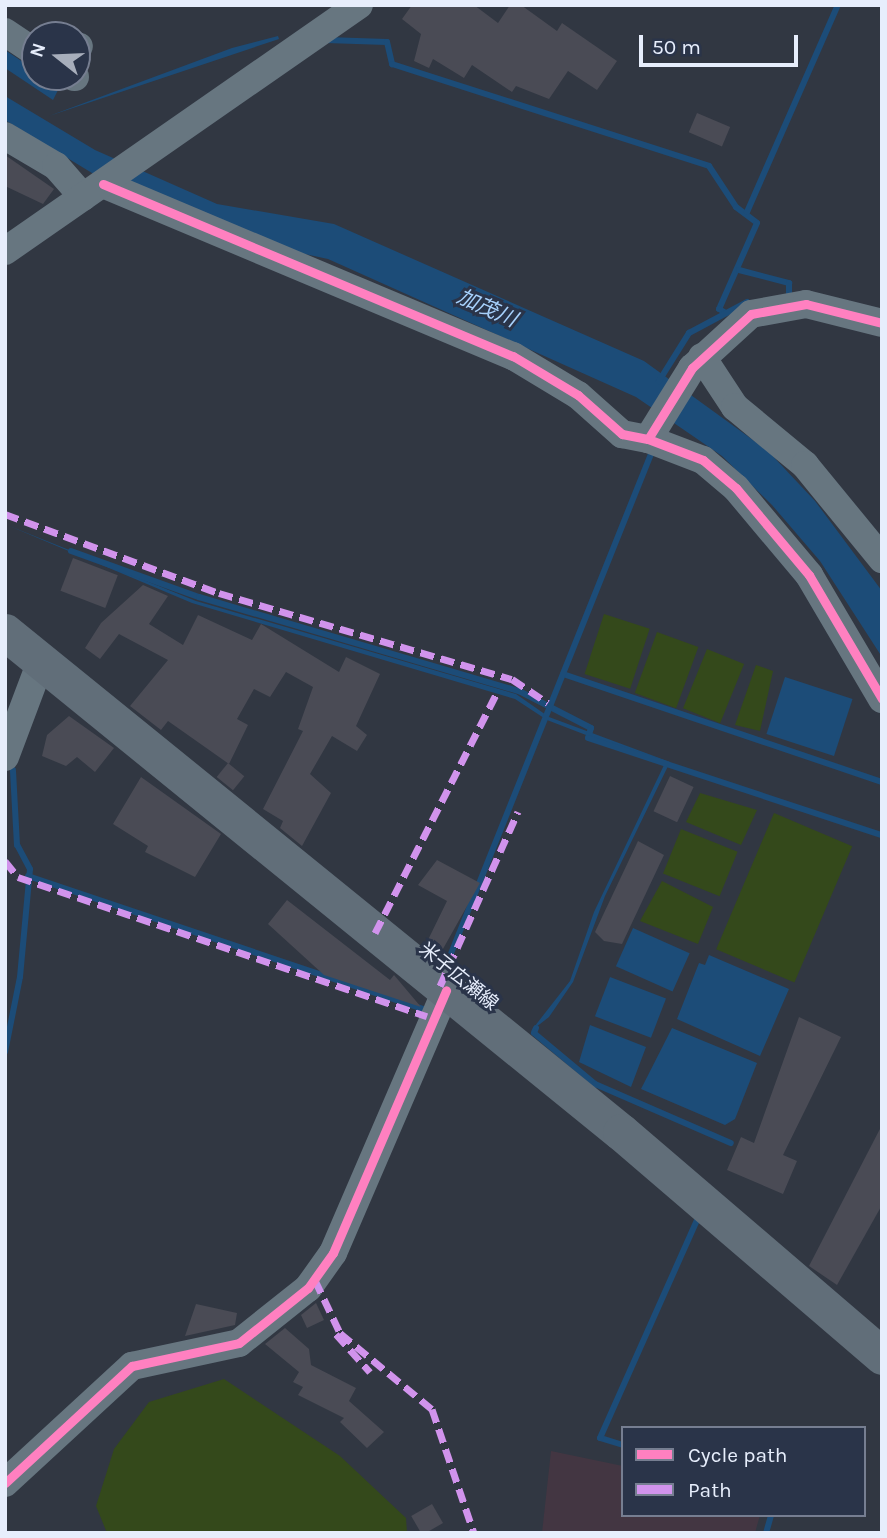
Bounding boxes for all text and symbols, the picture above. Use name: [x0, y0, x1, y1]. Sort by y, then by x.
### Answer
north arrow: [21, 21, 91, 91]
scale bar: [642, 21, 801, 65]
text: 50 m: [652, 35, 701, 59]
text: N: [25, 40, 50, 60]
water label: 加茂川: [453, 284, 521, 332]
street label: 米子広瀬線: [414, 938, 502, 1016]
legend: [621, 1426, 866, 1517]
text: Cycle path: [688, 1443, 788, 1467]
text: Path: [688, 1478, 732, 1502]

